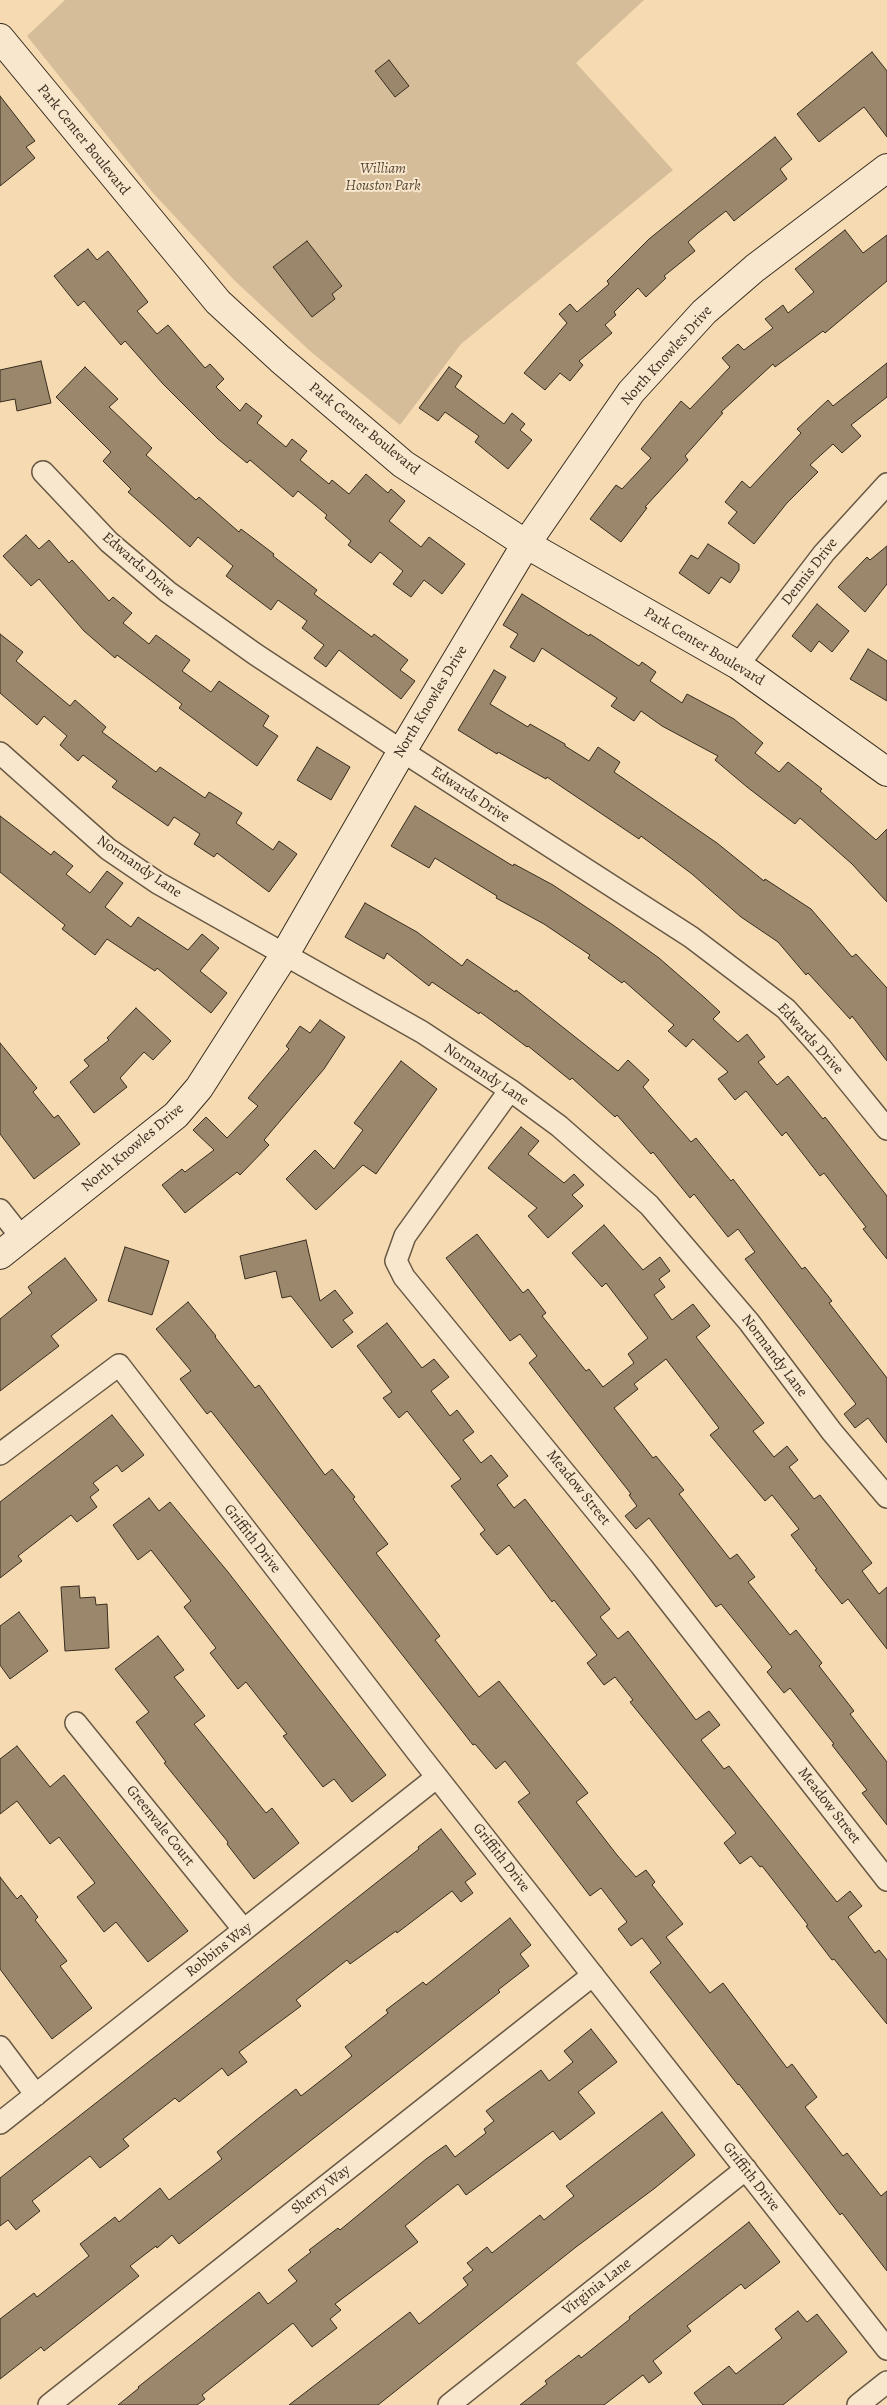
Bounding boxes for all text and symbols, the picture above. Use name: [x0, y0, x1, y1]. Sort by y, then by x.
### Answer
street label: Park Center Boulevard: [33, 81, 133, 199]
park label: William Houston Park: [345, 160, 421, 195]
street label: North Knowles Drive: [617, 302, 717, 410]
street label: Park Center Boulevard: [305, 379, 423, 479]
street label: Edwards Drive: [98, 529, 178, 601]
street label: Dennis Drive: [778, 535, 842, 609]
street label: Park Center Boulevard: [640, 604, 768, 690]
street label: North Knowles Drive: [390, 642, 472, 762]
street label: Edwards Drive: [427, 763, 513, 827]
street label: Normandy Lane: [93, 832, 185, 902]
street label: Edwards Drive: [773, 999, 847, 1079]
street label: Normandy Lane: [440, 1040, 532, 1110]
street label: North Knowles Drive: [78, 1100, 188, 1196]
street label: Normandy Lane: [737, 1311, 811, 1401]
street label: Meadow Street: [542, 1447, 614, 1529]
street label: Griffith Drive: [219, 1501, 285, 1577]
street label: Meadow Street: [794, 1764, 864, 1848]
street label: Greenvale Court: [122, 1782, 198, 1870]
street label: Griffith Drive: [468, 1820, 534, 1896]
street label: Robbins Way: [182, 1919, 256, 1981]
street label: Griffith Drive: [718, 2139, 784, 2215]
street label: Sherry Way: [288, 2161, 354, 2219]
street label: Virginia Lane: [559, 2255, 635, 2319]

